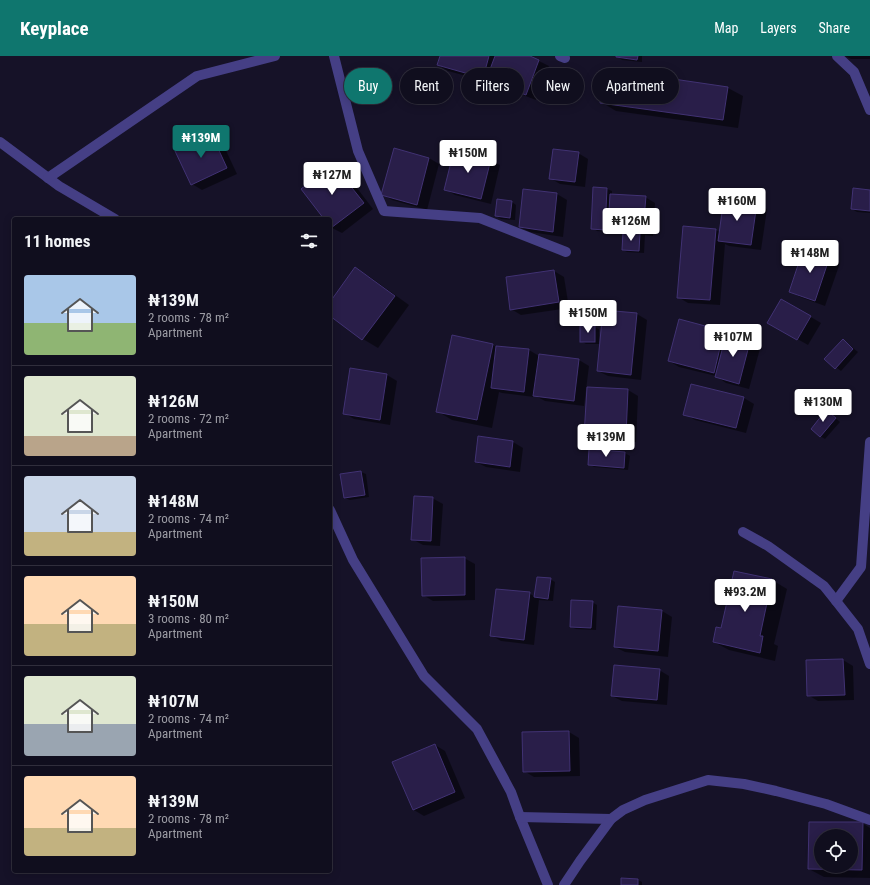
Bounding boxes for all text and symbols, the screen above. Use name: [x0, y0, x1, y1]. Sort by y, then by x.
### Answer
text: Keyplace: [20, 17, 89, 40]
text: Map: [714, 20, 738, 36]
text: Layers: [760, 20, 797, 36]
text: Share: [819, 20, 850, 36]
chip: Buy: [344, 68, 392, 104]
chip: Rent: [400, 68, 453, 104]
chip: Filters: [461, 68, 524, 104]
chip: New: [532, 68, 584, 104]
chip: Apartment: [592, 68, 679, 104]
pin: ₦139M: [173, 125, 229, 159]
text: ₦139M: [182, 130, 220, 145]
pin: ₦150M: [440, 140, 496, 174]
text: ₦150M: [449, 145, 487, 160]
pin: ₦127M: [304, 162, 360, 196]
text: ₦127M: [313, 167, 351, 182]
pin: ₦160M: [709, 188, 765, 222]
text: ₦160M: [718, 193, 756, 208]
pin: ₦126M: [603, 208, 659, 242]
text: ₦126M: [612, 213, 650, 228]
icon: filters: [298, 230, 320, 252]
text: 11 homes: [24, 231, 90, 251]
pin: ₦148M: [782, 240, 838, 274]
text: ₦148M: [791, 245, 829, 260]
text: ₦139M: [148, 290, 199, 310]
icon: home: [56, 291, 104, 339]
pin: ₦150M: [560, 300, 616, 334]
text: ₦150M: [569, 305, 607, 320]
text: 2 rooms · 78 m²: [148, 310, 229, 325]
pin: ₦107M: [705, 324, 761, 358]
text: Apartment: [148, 325, 202, 340]
text: ₦107M: [714, 329, 752, 344]
pin: ₦130M: [795, 389, 851, 423]
text: ₦126M: [148, 391, 199, 411]
icon: home: [56, 392, 104, 440]
text: ₦130M: [804, 394, 842, 409]
text: 2 rooms · 72 m²: [148, 411, 229, 426]
pin: ₦139M: [578, 424, 634, 458]
text: Apartment: [148, 426, 202, 441]
text: ₦139M: [587, 429, 625, 444]
text: ₦148M: [148, 491, 199, 511]
icon: home: [56, 492, 104, 540]
text: 2 rooms · 74 m²: [148, 511, 229, 526]
text: Apartment: [148, 526, 202, 541]
pin: ₦93.2M: [712, 579, 778, 613]
text: ₦93.2M: [724, 584, 766, 599]
text: ₦150M: [148, 591, 199, 611]
icon: home: [56, 592, 104, 640]
text: 3 rooms · 80 m²: [148, 611, 229, 626]
text: Apartment: [148, 626, 202, 641]
text: ₦107M: [148, 691, 199, 711]
icon: home: [56, 692, 104, 740]
text: 2 rooms · 74 m²: [148, 711, 229, 726]
text: Apartment: [148, 726, 202, 741]
text: ₦139M: [148, 791, 199, 811]
icon: home: [56, 792, 104, 840]
text: 2 rooms · 78 m²: [148, 811, 229, 826]
text: Apartment: [148, 826, 202, 841]
map controls: [814, 829, 858, 873]
button: locate: [814, 829, 858, 873]

